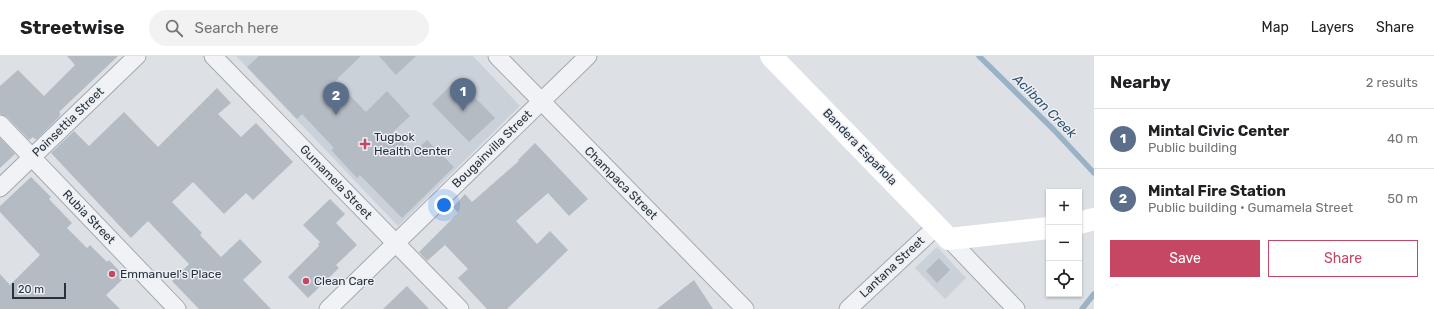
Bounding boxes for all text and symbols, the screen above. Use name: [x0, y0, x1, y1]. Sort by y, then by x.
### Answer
search box: [149, 10, 429, 46]
text: Streetwise: [20, 16, 125, 39]
icon: search: [163, 17, 185, 39]
text: Search here: [195, 19, 279, 37]
text: Map: [1262, 19, 1289, 36]
text: Layers: [1311, 19, 1354, 36]
text: Share: [1376, 19, 1414, 36]
water label: Acliban Creek: [1010, 71, 1080, 141]
text: Nearby: [1110, 72, 1171, 92]
text: 2 results: [1366, 75, 1418, 90]
pin: 1: [450, 78, 476, 111]
pin: 2: [323, 82, 349, 115]
street label: Poinsettia Street: [29, 84, 107, 160]
street label: Bandera Española: [820, 106, 900, 188]
street label: Bougainvilla Street: [449, 107, 535, 191]
text: Mintal Civic Center: [1148, 122, 1289, 140]
place label: Tugbok Health Center: [374, 130, 452, 158]
text: 1: [1120, 131, 1126, 146]
text: 40 m: [1387, 131, 1418, 146]
marker: Tugbok Health Center: [359, 138, 371, 150]
text: Public building: [1148, 140, 1237, 155]
street label: Gumamela Street: [297, 142, 375, 222]
street label: Champaca Street: [582, 144, 661, 223]
text: Mintal Fire Station: [1148, 182, 1286, 200]
street label: Rubia Street: [60, 187, 118, 247]
map controls: [1046, 189, 1082, 297]
button: +: [1046, 189, 1082, 225]
text: 2: [1119, 191, 1127, 206]
text: 50 m: [1387, 191, 1418, 206]
your location: [434, 195, 454, 215]
text: Public building · Gumamela Street: [1148, 200, 1353, 215]
button: −: [1046, 225, 1082, 261]
street label: Lantana Street: [857, 233, 927, 301]
button: Save: [1110, 240, 1260, 277]
button: Share: [1268, 240, 1418, 277]
button: locate: [1046, 261, 1082, 297]
place label: Emmanuel's Place: [120, 267, 222, 281]
marker: Emmanuel's Place: [107, 269, 117, 279]
place label: Clean Care: [314, 274, 375, 288]
marker: Clean Care: [301, 276, 311, 286]
scale bar: [12, 281, 66, 300]
text: 20 m: [18, 283, 44, 296]

